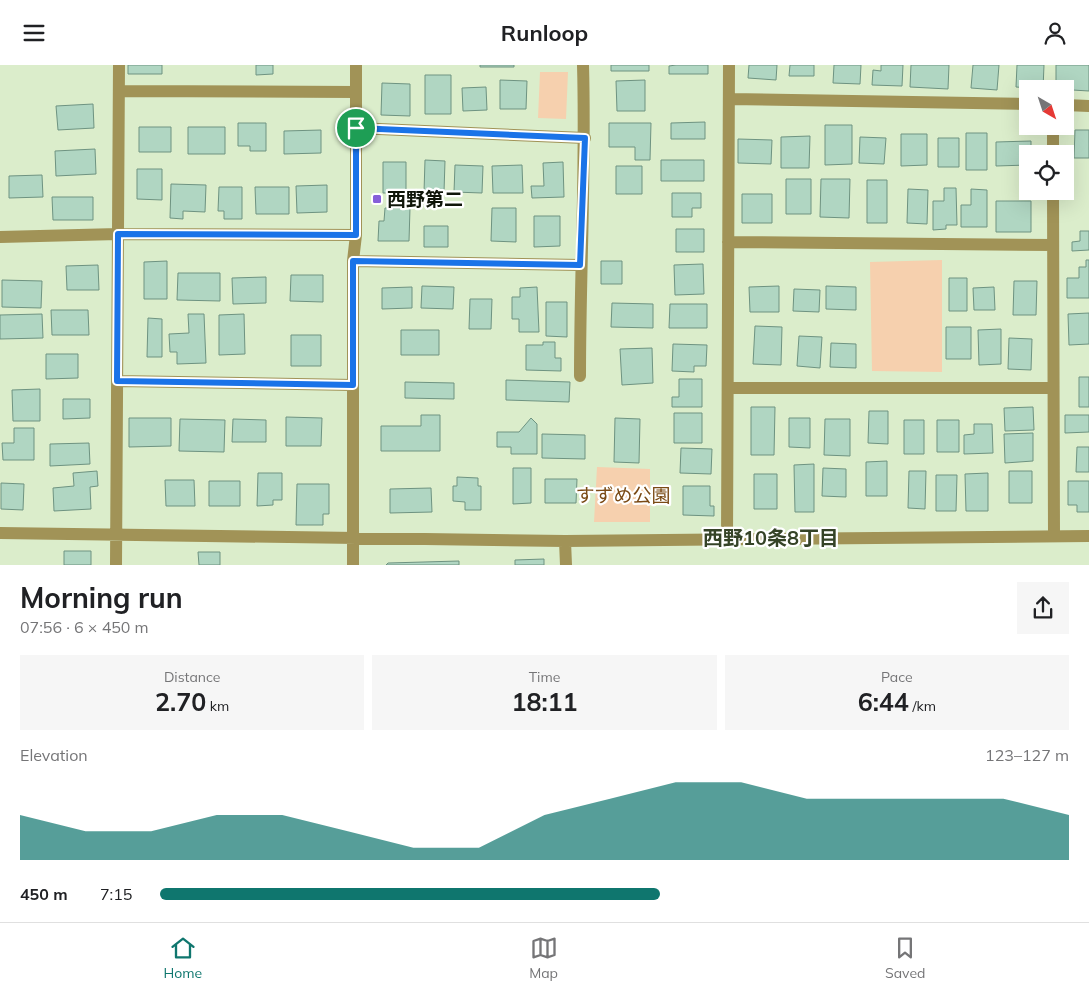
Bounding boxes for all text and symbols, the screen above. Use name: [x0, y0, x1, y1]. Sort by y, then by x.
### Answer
icon: menu: [20, 19, 48, 47]
text: Runloop: [501, 19, 588, 47]
icon: person: [1041, 19, 1069, 47]
north arrow: [1019, 80, 1074, 135]
map controls: [1019, 80, 1074, 200]
pin: [335, 107, 377, 149]
icon: arrive: [342, 114, 370, 142]
button: locate: [1019, 145, 1074, 200]
place label: 西野第二: [387, 187, 463, 211]
marker: 西野第二: [371, 193, 383, 205]
park label: すずめ公園: [575, 483, 671, 507]
district label: 西野10条8丁目: [703, 525, 839, 550]
text: Morning run: [20, 580, 183, 615]
button: share: [1017, 582, 1069, 634]
text: 07:56 · 6 × 450 m: [20, 617, 149, 637]
text: Distance: [164, 668, 220, 686]
text: Time: [529, 668, 560, 686]
text: Pace: [881, 668, 913, 686]
text: 2.70: [155, 686, 206, 717]
text: 18:11: [511, 686, 578, 717]
text: 6:44: [858, 686, 909, 717]
text: km: [206, 697, 229, 715]
text: /km: [909, 697, 936, 715]
text: Elevation: [20, 745, 88, 765]
text: 123–127 m: [985, 745, 1069, 765]
text: 450 m: [20, 884, 68, 904]
text: 7:15: [100, 884, 132, 904]
tab: Home: [164, 934, 202, 982]
tab: Map: [529, 934, 558, 982]
tab: Saved: [885, 934, 925, 982]

